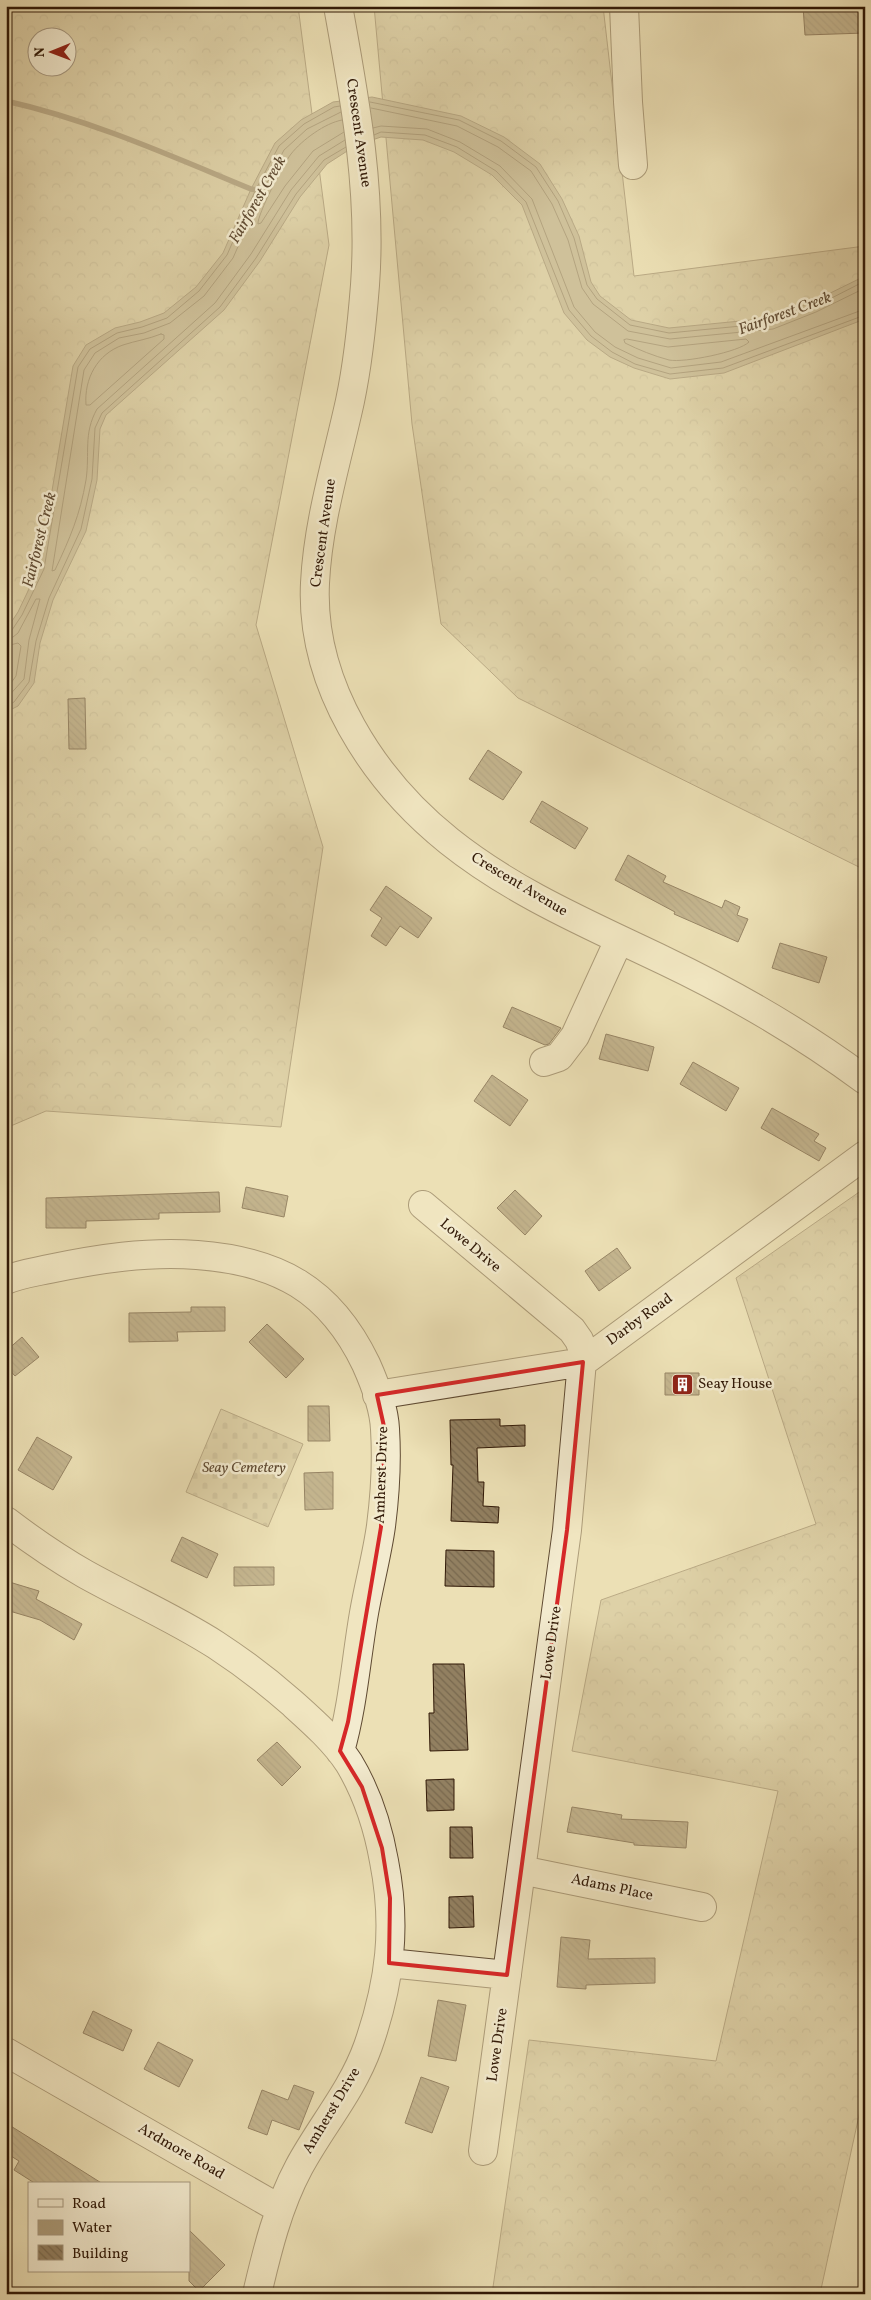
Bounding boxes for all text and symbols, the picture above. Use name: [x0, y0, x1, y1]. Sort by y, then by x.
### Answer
north arrow: [28, 28, 78, 78]
text: N: [31, 47, 50, 57]
street label: Crescent Avenue: [340, 77, 376, 189]
water label: Fairforest Creek: [224, 152, 292, 248]
water label: Fairforest Creek: [735, 287, 835, 341]
street label: Crescent Avenue: [306, 477, 342, 589]
water label: Fairforest Creek: [18, 489, 63, 590]
street label: Crescent Avenue: [467, 848, 571, 922]
street label: Lowe Drive: [435, 1214, 505, 1278]
street label: Darby Road: [603, 1289, 677, 1351]
building icon: Seay House: [670, 1372, 694, 1396]
place label: Seay House: [698, 1374, 772, 1395]
street label: Amherst Drive: [370, 1426, 394, 1524]
park label: Seay Cemetery: [202, 1458, 286, 1479]
street label: Lowe Drive: [536, 1605, 568, 1681]
street label: Adams Place: [569, 1869, 655, 1907]
street label: Lowe Drive: [482, 2007, 514, 2083]
street label: Amherst Drive: [298, 2064, 366, 2158]
street label: Ardmore Road: [134, 2119, 228, 2185]
legend: [28, 2182, 190, 2272]
text: Road: [72, 2194, 106, 2215]
text: Water: [72, 2218, 112, 2239]
text: Building: [72, 2244, 129, 2265]

